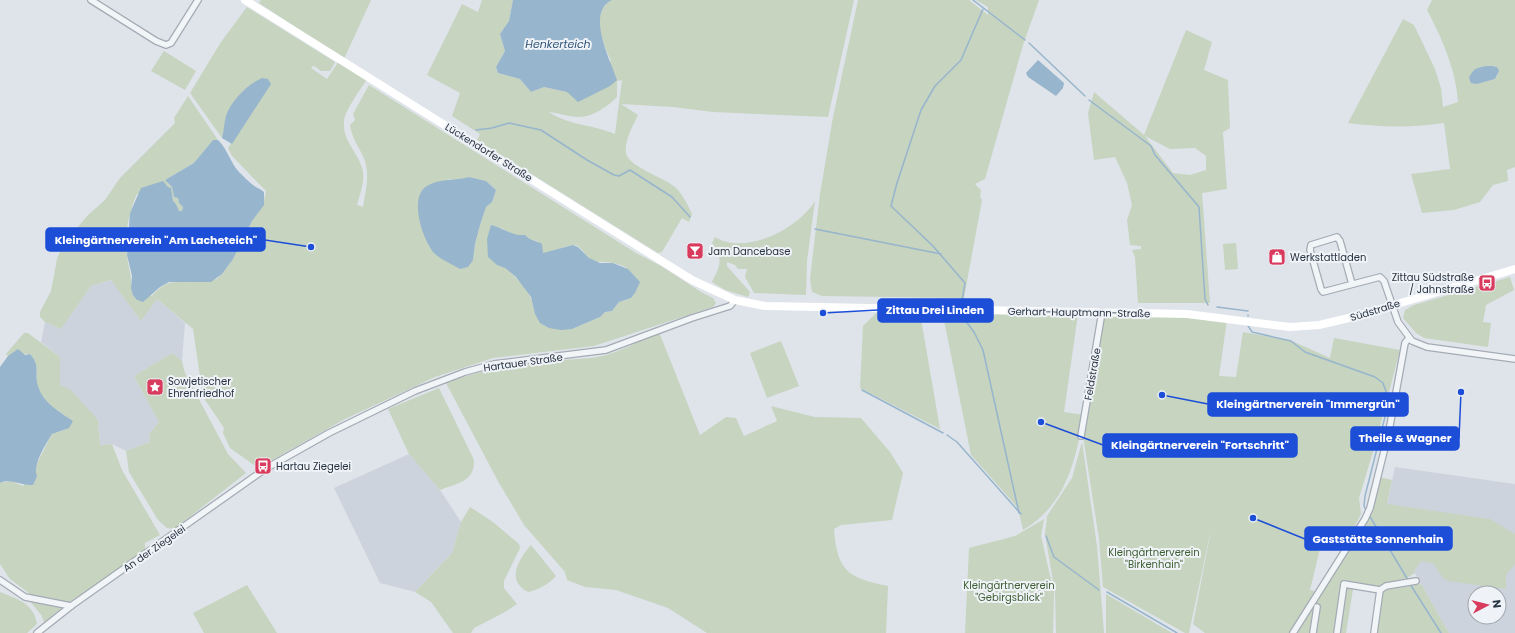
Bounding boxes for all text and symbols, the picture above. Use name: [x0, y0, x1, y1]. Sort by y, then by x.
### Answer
water label: Henkerteich: [525, 36, 591, 52]
street label: Lückendorfer Straße: [442, 119, 535, 185]
callout: Kleingärtnerverein "Am Lacheteich": [46, 228, 265, 251]
text: Kleingärtnerverein "Am Lacheteich": [55, 232, 258, 248]
bar icon: Jam Dancebase: [685, 241, 705, 261]
place label: Jam Dancebase: [708, 244, 790, 259]
shop icon: Werkstattladen: [1267, 247, 1287, 267]
place label: Werkstattladen: [1290, 250, 1366, 265]
place label: Zittau Südstraße / Jahnstraße: [1392, 270, 1474, 297]
bus stop icon: Zittau Südstraße / Jahnstraße: [1477, 273, 1497, 293]
street label: Südstraße: [1348, 296, 1402, 325]
callout: Zittau Drei Linden: [878, 299, 993, 322]
text: Zittau Drei Linden: [886, 302, 984, 318]
street label: Gerhart-Hauptmann-Straße: [1008, 304, 1150, 321]
street label: Feldstraße: [1081, 347, 1104, 401]
street label: Hartauer Straße: [483, 350, 564, 375]
place label: Sowjetischer Ehrenfriedhof: [168, 374, 234, 401]
place icon: Sowjetischer Ehrenfriedhof: [145, 377, 165, 397]
callout: Kleingärtnerverein "Immergrün": [1208, 393, 1408, 416]
text: Kleingärtnerverein "Immergrün": [1216, 396, 1400, 412]
callout: Theile & Wagner: [1351, 427, 1459, 450]
text: Theile & Wagner: [1359, 430, 1452, 446]
callout: Kleingärtnerverein "Fortschritt": [1103, 434, 1297, 457]
text: Kleingärtnerverein "Fortschritt": [1111, 437, 1289, 453]
bus stop icon: Hartau Ziegelei: [253, 456, 273, 476]
place label: Hartau Ziegelei: [276, 459, 351, 474]
street label: An der Ziegelei: [120, 521, 189, 576]
callout: Gaststätte Sonnenhain: [1305, 527, 1452, 550]
text: Gaststätte Sonnenhain: [1313, 531, 1443, 547]
park label: Kleingärtnerverein "Birkenhain": [1108, 545, 1200, 572]
park label: Kleingärtnerverein "Gebirgsblick": [963, 578, 1055, 605]
north arrow: [1467, 585, 1507, 625]
text: N: [1488, 599, 1505, 609]

